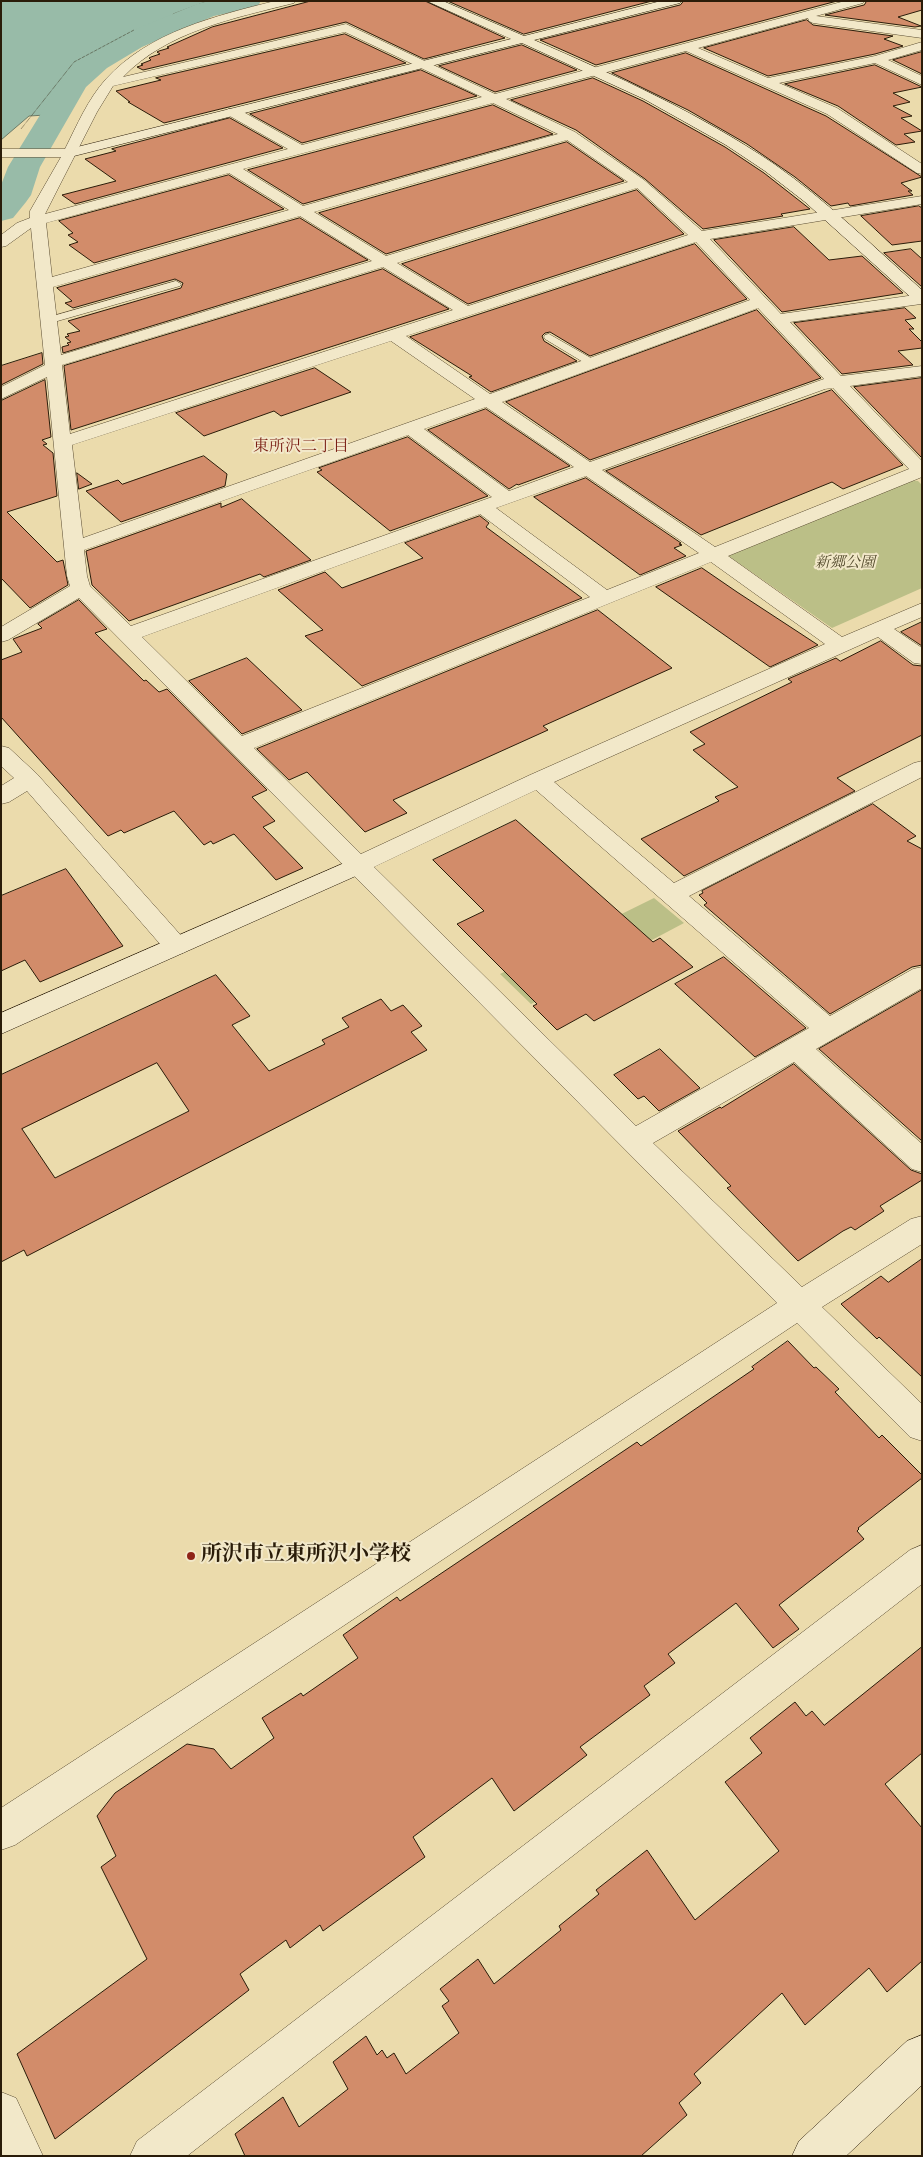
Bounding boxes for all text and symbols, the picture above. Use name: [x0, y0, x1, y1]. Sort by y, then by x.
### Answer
district label: 東所沢二丁目: [253, 438, 349, 458]
park label: 新郷公園: [815, 555, 875, 573]
place label: 所沢市立東所沢小学校: [201, 1543, 411, 1569]
marker: 所沢市立東所沢小学校: [185, 1550, 197, 1562]

